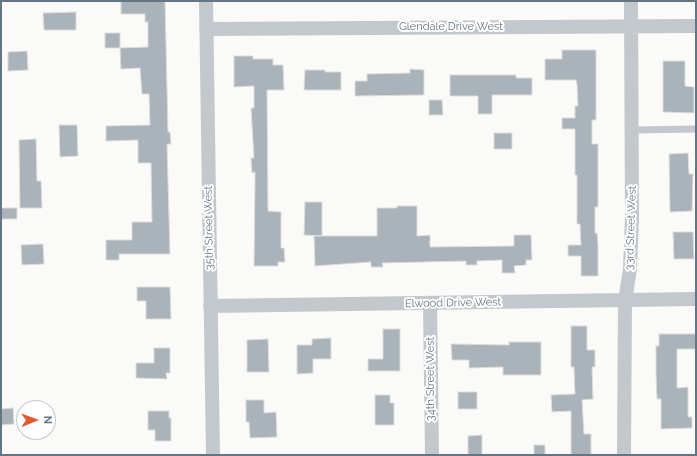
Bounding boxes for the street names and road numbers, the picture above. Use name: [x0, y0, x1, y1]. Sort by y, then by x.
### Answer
street label: Glendale Drive West: [399, 20, 503, 34]
street label: 33rd Street West: [623, 185, 639, 271]
street label: 35th Street West: [202, 186, 216, 270]
street label: Elwood Drive West: [405, 296, 501, 310]
street label: 34th Street West: [424, 337, 438, 421]

